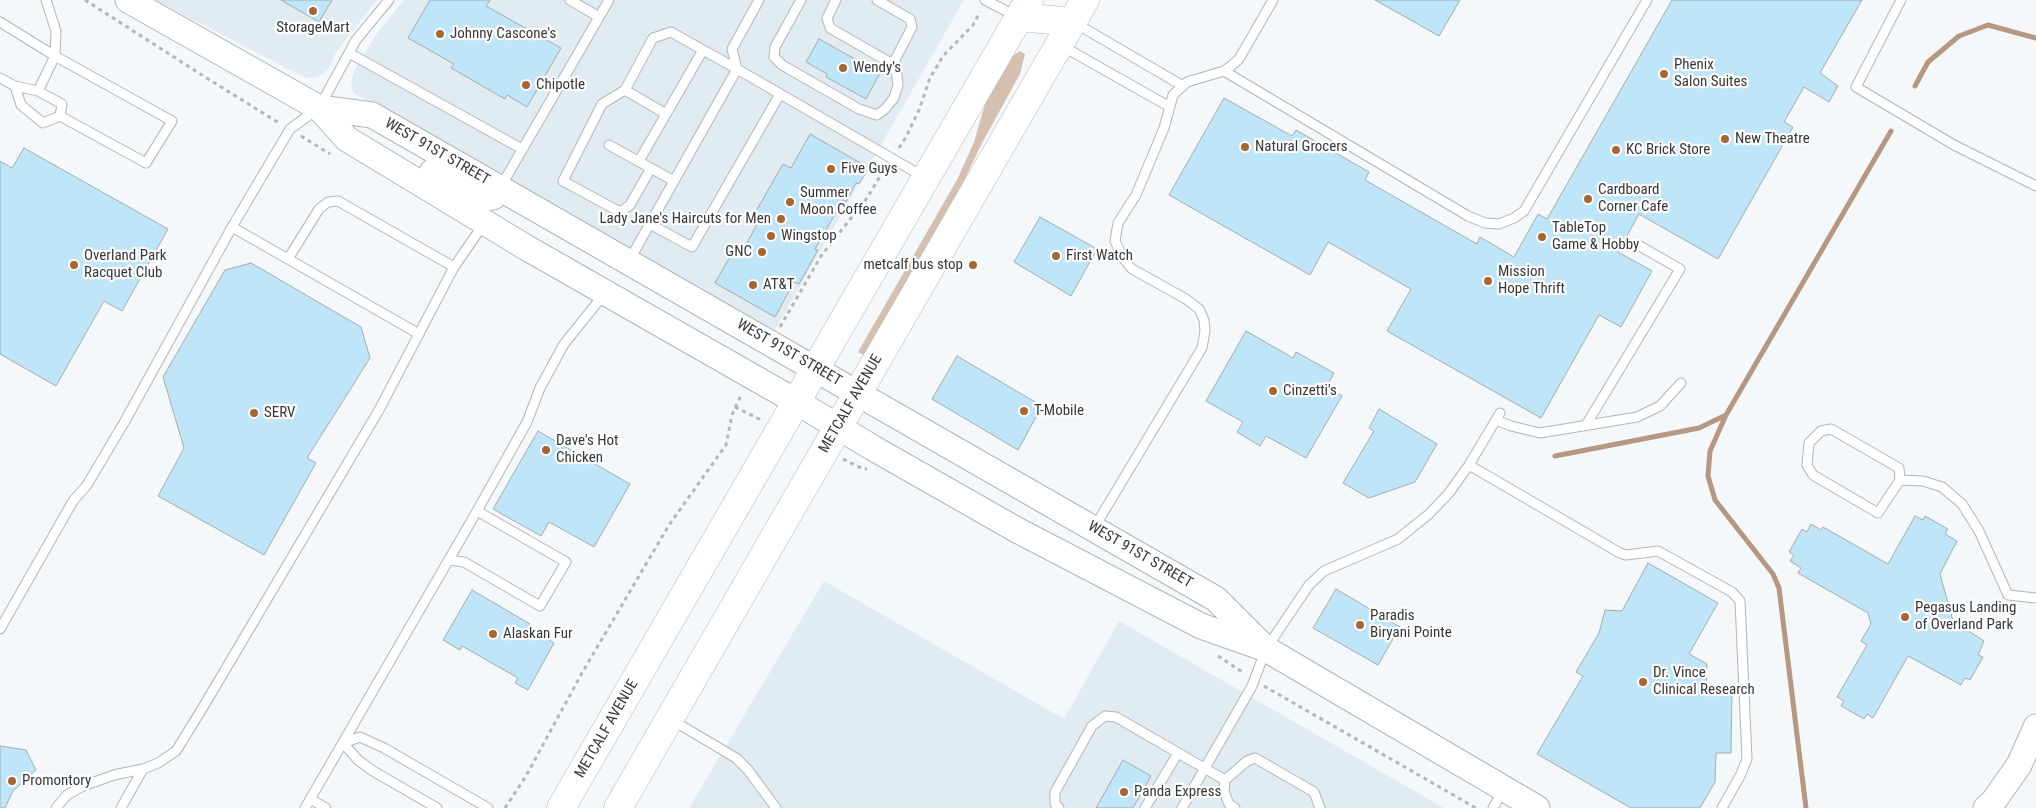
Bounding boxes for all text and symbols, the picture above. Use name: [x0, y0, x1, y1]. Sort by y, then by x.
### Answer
marker: StorageMart: [307, 5, 319, 17]
place label: StorageMart: [276, 19, 350, 37]
place label: Johnny Cascone's: [450, 25, 556, 43]
marker: Johnny Cascone's: [434, 28, 446, 40]
place label: Phenix Salon Suites: [1674, 56, 1747, 91]
place label: Wendy's: [853, 59, 901, 77]
marker: Wendy's: [837, 62, 849, 74]
marker: Phenix Salon Suites: [1658, 68, 1670, 80]
place label: Chipotle: [536, 76, 585, 94]
marker: Chipotle: [520, 79, 532, 91]
street label: WEST 91ST STREET: [381, 115, 493, 189]
place label: New Theatre: [1735, 130, 1810, 148]
marker: New Theatre: [1719, 133, 1731, 145]
place label: Natural Grocers: [1255, 138, 1348, 156]
marker: Natural Grocers: [1239, 141, 1251, 153]
place label: KC Brick Store: [1626, 141, 1710, 159]
marker: KC Brick Store: [1610, 144, 1622, 156]
place label: Five Guys: [841, 160, 898, 178]
marker: Five Guys: [825, 163, 837, 175]
place label: Cardboard Corner Cafe: [1598, 181, 1668, 216]
place label: Summer Moon Coffee: [800, 184, 877, 219]
marker: Cardboard Corner Cafe: [1582, 193, 1594, 205]
marker: Summer Moon Coffee: [784, 196, 796, 208]
place label: Lady Jane's Haircuts for Men: [599, 210, 771, 228]
marker: Lady Jane's Haircuts for Men: [775, 213, 787, 225]
place label: TableTop Game & Hobby: [1552, 219, 1639, 254]
place label: Wingstop: [781, 227, 837, 245]
marker: Wingstop: [765, 230, 777, 242]
marker: TableTop Game & Hobby: [1536, 231, 1548, 243]
place label: GNC: [725, 243, 752, 261]
marker: GNC: [756, 246, 768, 258]
place label: Overland Park Racquet Club: [84, 247, 166, 282]
place label: First Watch: [1066, 247, 1133, 265]
marker: First Watch: [1050, 250, 1062, 262]
place label: metcalf bus stop: [864, 256, 963, 274]
marker: Overland Park Racquet Club: [68, 259, 80, 271]
marker: metcalf bus stop: [967, 259, 979, 271]
place label: Mission Hope Thrift: [1498, 263, 1565, 298]
marker: Mission Hope Thrift: [1482, 275, 1494, 287]
place label: AT&T: [763, 276, 794, 294]
marker: AT&T: [747, 279, 759, 291]
street label: WEST 91ST STREET: [733, 316, 845, 390]
street label: METCALF AVENUE: [816, 352, 886, 456]
place label: Cinzetti's: [1283, 382, 1337, 400]
marker: Cinzetti's: [1267, 385, 1279, 397]
place label: T-Mobile: [1034, 402, 1084, 420]
place label: SERV: [264, 404, 295, 422]
marker: T-Mobile: [1018, 405, 1030, 417]
marker: SERV: [248, 407, 260, 419]
place label: Dave's Hot Chicken: [556, 432, 618, 467]
marker: Dave's Hot Chicken: [540, 444, 552, 456]
street label: WEST 91ST STREET: [1084, 518, 1196, 592]
place label: Pegasus Landing of Overland Park: [1915, 599, 2016, 634]
place label: Paradis Biryani Pointe: [1370, 607, 1452, 642]
marker: Pegasus Landing of Overland Park: [1899, 611, 1911, 623]
marker: Paradis Biryani Pointe: [1354, 619, 1366, 631]
place label: Alaskan Fur: [503, 625, 573, 643]
marker: Alaskan Fur: [487, 628, 499, 640]
place label: Dr. Vince Clinical Research: [1653, 664, 1755, 699]
marker: Dr. Vince Clinical Research: [1637, 676, 1649, 688]
street label: METCALF AVENUE: [572, 677, 642, 781]
place label: Promontory: [22, 772, 91, 790]
marker: Promontory: [6, 775, 18, 787]
place label: Panda Express: [1134, 783, 1221, 801]
marker: Panda Express: [1118, 786, 1130, 798]

